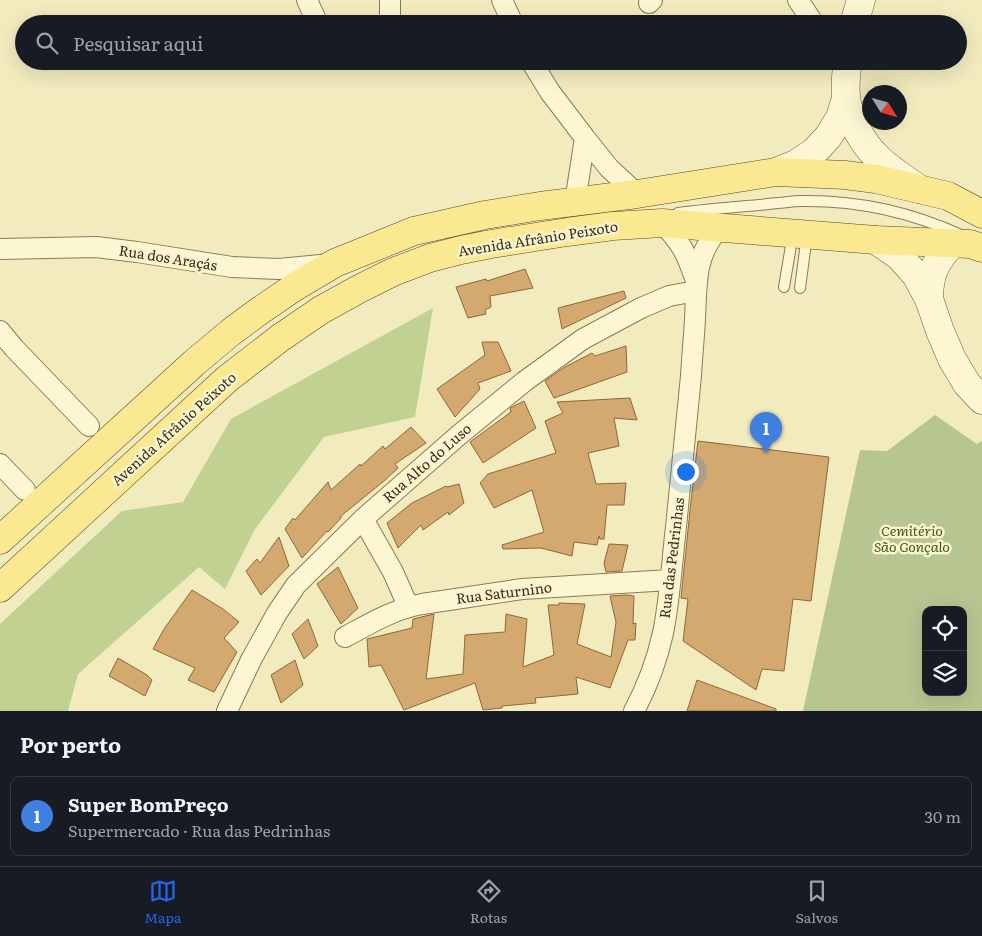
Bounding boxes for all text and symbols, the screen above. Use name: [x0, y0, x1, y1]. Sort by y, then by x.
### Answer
search box: [15, 15, 967, 70]
icon: search: [33, 29, 61, 57]
text: Pesquisar aqui: [73, 29, 203, 57]
north arrow: [862, 85, 907, 130]
street label: Avenida Afrânio Peixoto: [457, 216, 619, 261]
street label: Rua dos Araçás: [118, 239, 219, 275]
street label: Avenida Afrânio Peixoto: [107, 367, 240, 490]
pin: 1: [750, 412, 782, 453]
street label: Rua Alto do Luso: [378, 418, 475, 506]
your location: [673, 459, 699, 485]
street label: Rua das Pedrinhas: [654, 496, 688, 619]
park label: Cemitério São Gonçalo: [874, 520, 950, 556]
street label: Rua Saturnino: [455, 576, 553, 608]
map controls: [922, 606, 967, 696]
button: locate: [922, 606, 967, 651]
button: layers: [922, 651, 967, 696]
text: Por perto: [20, 728, 121, 759]
text: Super BomPreço: [68, 790, 229, 818]
text: 1: [34, 804, 40, 828]
text: 30 m: [924, 804, 961, 828]
text: Supermercado · Rua das Pedrinhas: [68, 818, 330, 842]
tab: Mapa: [144, 877, 182, 927]
tab: Rotas: [470, 877, 507, 927]
tab: Salvos: [795, 877, 838, 927]

